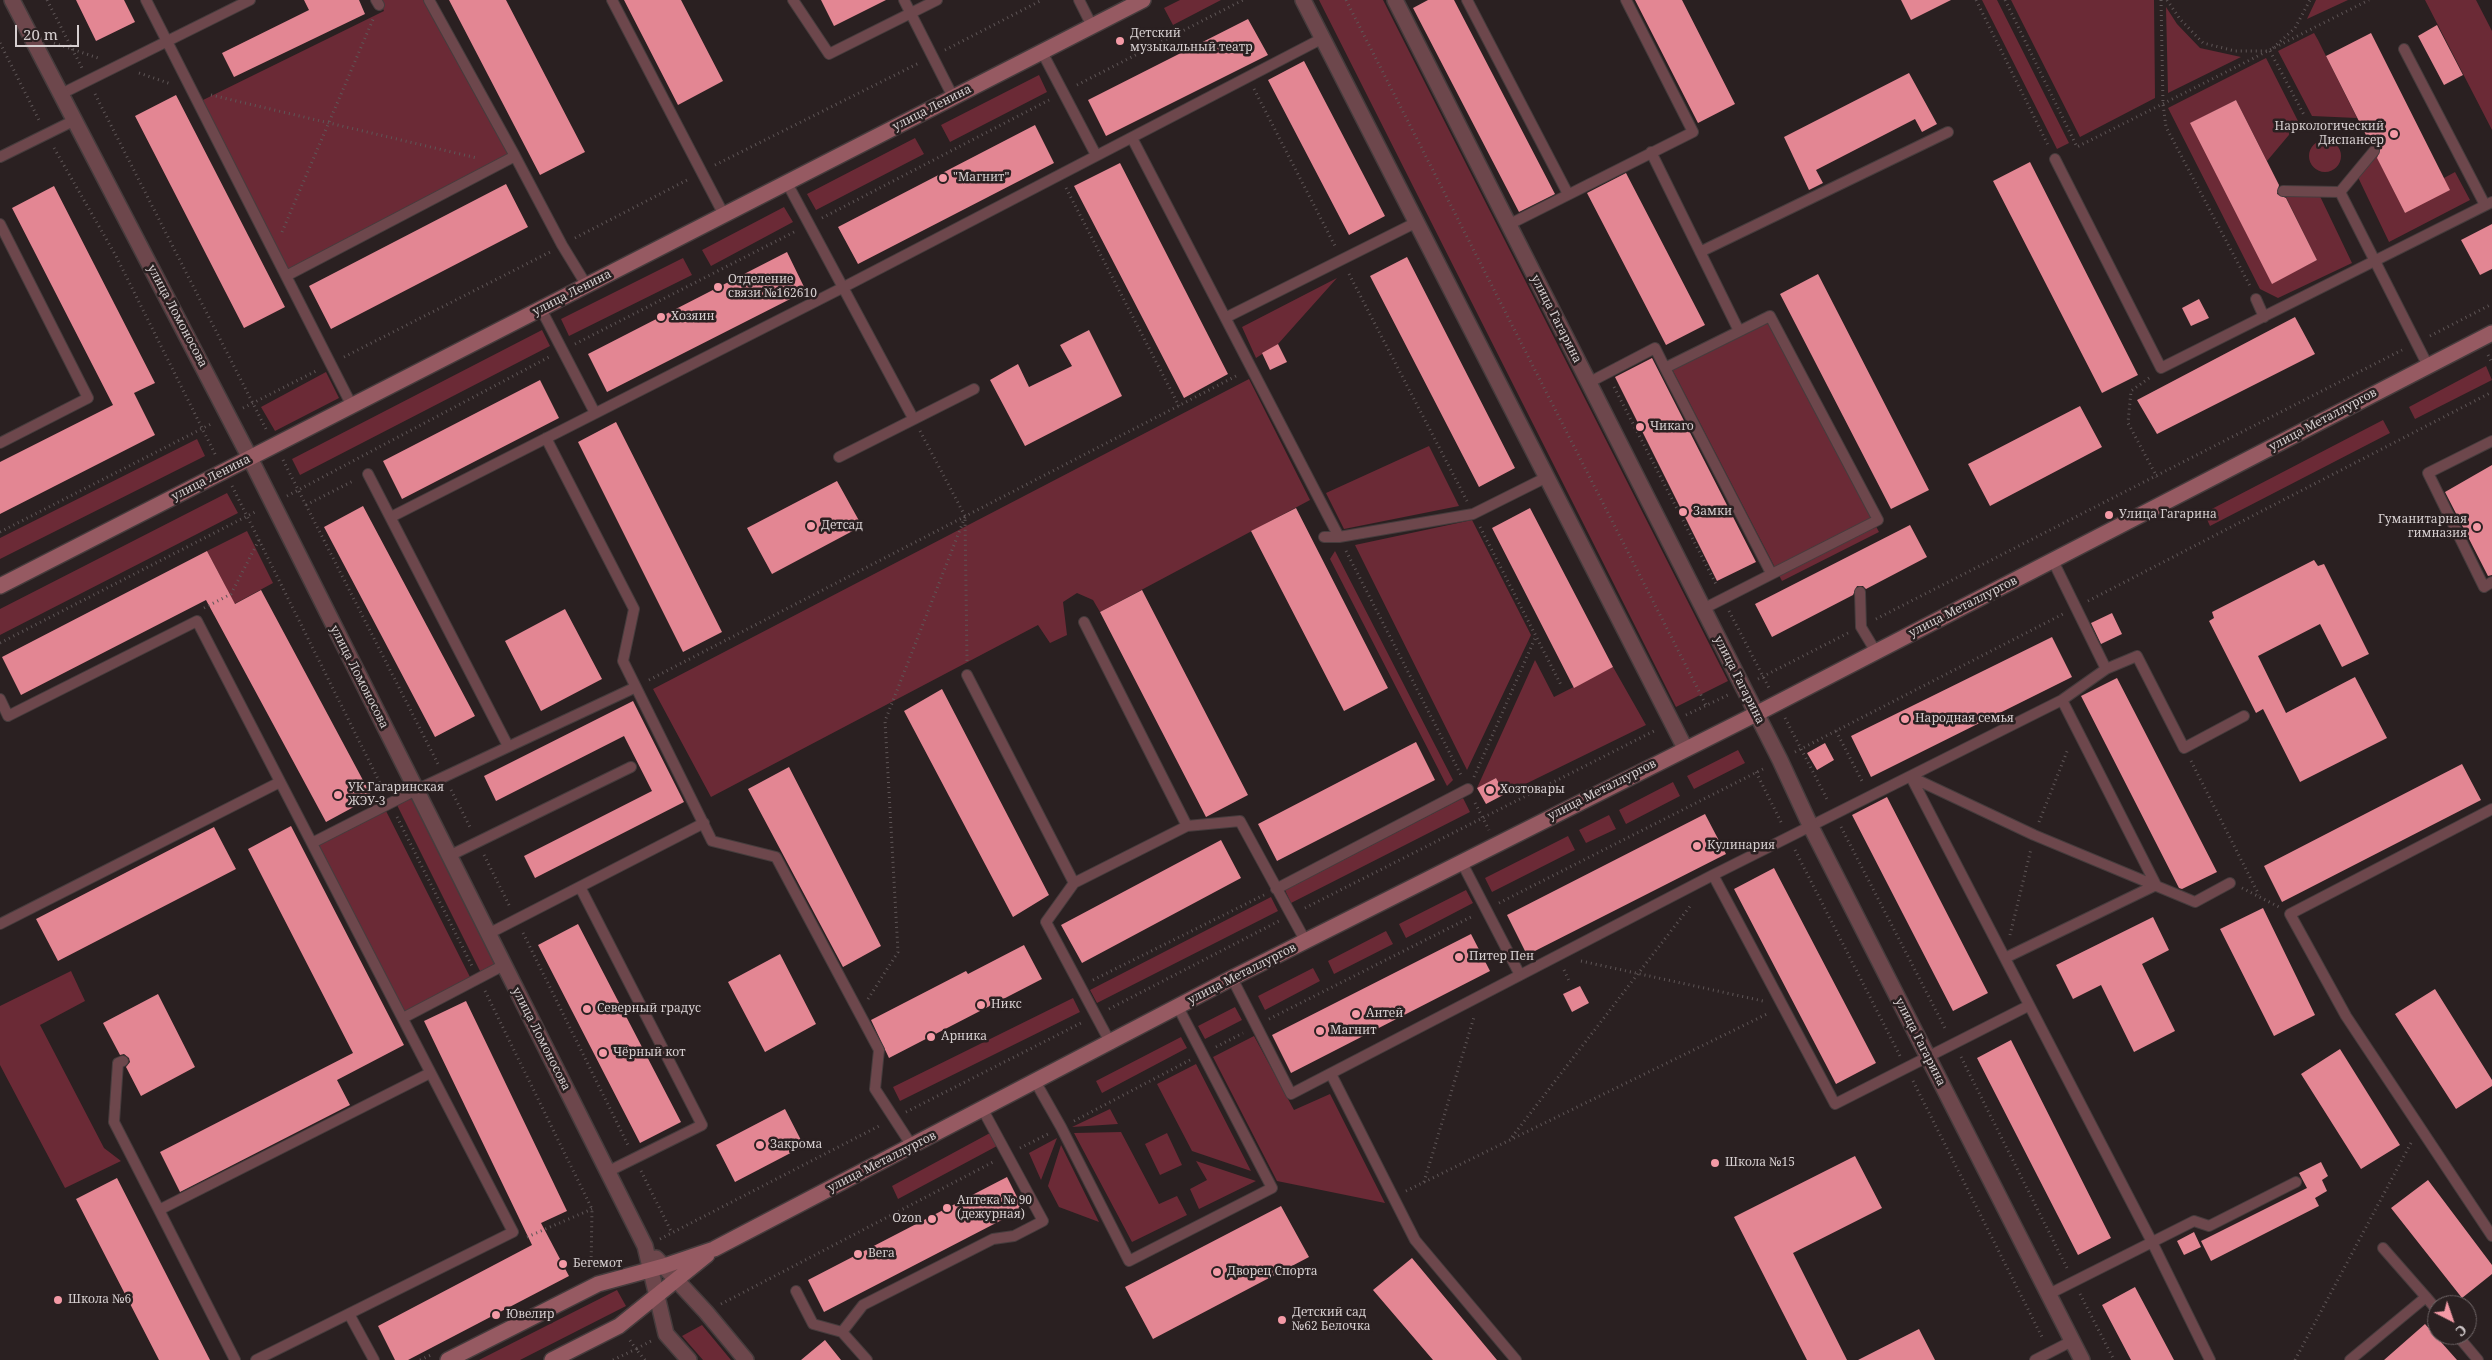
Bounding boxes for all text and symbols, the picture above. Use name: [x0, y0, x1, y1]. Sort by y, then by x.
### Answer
scale bar: [18, 15, 81, 47]
text: 20 m: [23, 24, 58, 44]
place label: Детский музыкальный театр: [1130, 27, 1253, 55]
marker: Детский музыкальный театр: [1114, 35, 1126, 47]
street label: улица Ленина: [890, 82, 974, 134]
place label: Наркологический Диспансер: [2275, 120, 2384, 148]
marker: Наркологический Диспансер: [2388, 128, 2400, 140]
place label: "Магнит": [953, 171, 1009, 185]
marker: "Магнит": [937, 172, 949, 184]
street label: улица Ломоносова: [144, 262, 210, 370]
street label: улица Ленина: [530, 267, 614, 319]
place label: Отделение связи №162610: [728, 273, 817, 301]
street label: улица Гагарина: [1528, 273, 1584, 365]
marker: Отделение связи №162610: [712, 281, 724, 293]
place label: Хозяин: [671, 310, 715, 324]
marker: Хозяин: [655, 311, 667, 323]
street label: улица Металлургов: [2267, 386, 2379, 454]
place label: Чикаго: [1650, 420, 1694, 434]
marker: Чикаго: [1634, 421, 1646, 433]
street label: улица Ленина: [169, 452, 253, 504]
place label: Замки: [1693, 505, 1732, 519]
marker: Замки: [1677, 506, 1689, 518]
place label: Улица Гагарина: [2119, 508, 2217, 522]
marker: Улица Гагарина: [2103, 509, 2115, 521]
place label: Гуманитарная гимназия: [2378, 513, 2467, 541]
place label: Детсад: [821, 519, 863, 533]
marker: Детсад: [805, 520, 817, 532]
marker: Гуманитарная гимназия: [2471, 521, 2483, 533]
street label: улица Металлургов: [1906, 573, 2020, 641]
street label: улица Ломоносова: [327, 623, 391, 731]
street label: улица Гагарина: [1711, 634, 1767, 726]
place label: Народная семья: [1915, 712, 2014, 726]
marker: Народная семья: [1899, 713, 1911, 725]
street label: улица Металлургов: [1545, 756, 1659, 824]
place label: УК Гагаринская ЖЭУ-3: [348, 781, 444, 809]
place label: Хозтовары: [1500, 783, 1565, 797]
marker: Хозтовары: [1484, 784, 1496, 796]
marker: УК Гагаринская ЖЭУ-3: [332, 789, 344, 801]
place label: Кулинария: [1707, 839, 1775, 853]
marker: Кулинария: [1691, 840, 1703, 852]
street label: улица Металлургов: [1185, 940, 1299, 1008]
place label: Питер Пен: [1469, 950, 1534, 964]
marker: Питер Пен: [1453, 951, 1465, 963]
street label: улица Ломоносова: [509, 985, 573, 1093]
street label: улица Гагарина: [1892, 996, 1948, 1088]
place label: Никс: [991, 998, 1022, 1012]
marker: Никс: [975, 999, 987, 1011]
place label: Северный градус: [597, 1002, 701, 1016]
marker: Северный градус: [581, 1003, 593, 1015]
place label: Антей: [1366, 1007, 1403, 1021]
marker: Антей: [1350, 1008, 1362, 1020]
place label: Магнит: [1330, 1024, 1376, 1038]
marker: Магнит: [1314, 1025, 1326, 1037]
place label: Арника: [941, 1030, 987, 1044]
marker: Арника: [925, 1031, 937, 1043]
place label: Чёрный кот: [613, 1046, 686, 1060]
marker: Чёрный кот: [597, 1047, 609, 1059]
street label: улица Металлургов: [825, 1128, 939, 1196]
place label: Закрома: [770, 1138, 822, 1152]
marker: Закрома: [754, 1139, 766, 1151]
place label: Школа №15: [1725, 1156, 1795, 1170]
marker: Школа №15: [1709, 1157, 1721, 1169]
place label: Аптека № 90 (дежурная): [957, 1194, 1032, 1222]
marker: Аптека № 90 (дежурная): [941, 1202, 953, 1214]
place label: Ozon: [892, 1212, 922, 1226]
marker: Ozon: [926, 1213, 938, 1225]
place label: Вега: [868, 1247, 895, 1261]
marker: Вега: [852, 1248, 864, 1260]
place label: Бегемот: [573, 1257, 622, 1271]
marker: Бегемот: [557, 1258, 569, 1270]
place label: Дворец Спорта: [1227, 1265, 1318, 1279]
marker: Дворец Спорта: [1211, 1266, 1223, 1278]
place label: Школа №6: [68, 1293, 131, 1307]
marker: Школа №6: [52, 1294, 64, 1306]
north arrow: [2427, 1295, 2477, 1345]
place label: Детский сад №62 Белочка: [1292, 1306, 1371, 1334]
place label: Ювелир: [506, 1308, 554, 1322]
marker: Ювелир: [490, 1309, 502, 1321]
marker: Детский сад №62 Белочка: [1276, 1314, 1288, 1326]
text: С: [2452, 1321, 2471, 1341]

